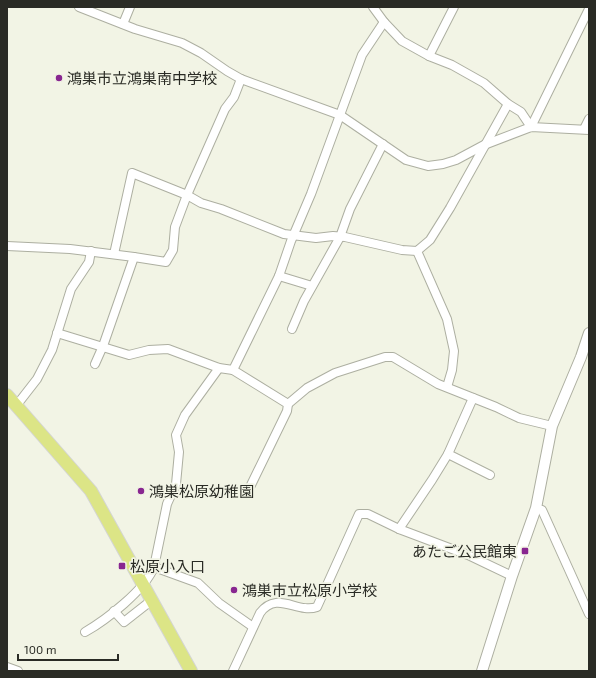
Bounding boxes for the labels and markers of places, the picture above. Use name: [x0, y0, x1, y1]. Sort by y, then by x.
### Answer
place label: 鴻巣市立鴻巣南中学校: [67, 69, 217, 87]
marker: 鴻巣市立鴻巣南中学校: [54, 73, 64, 83]
place label: 鴻巣松原幼稚園: [149, 482, 254, 500]
marker: 鴻巣松原幼稚園: [136, 486, 146, 496]
place label: あたご公民館東: [412, 542, 517, 560]
marker: あたご公民館東: [520, 546, 530, 556]
place label: 松原小入口: [130, 557, 205, 575]
marker: 松原小入口: [117, 561, 127, 571]
place label: 鴻巣市立松原小学校: [242, 581, 377, 599]
marker: 鴻巣市立松原小学校: [229, 585, 239, 595]

